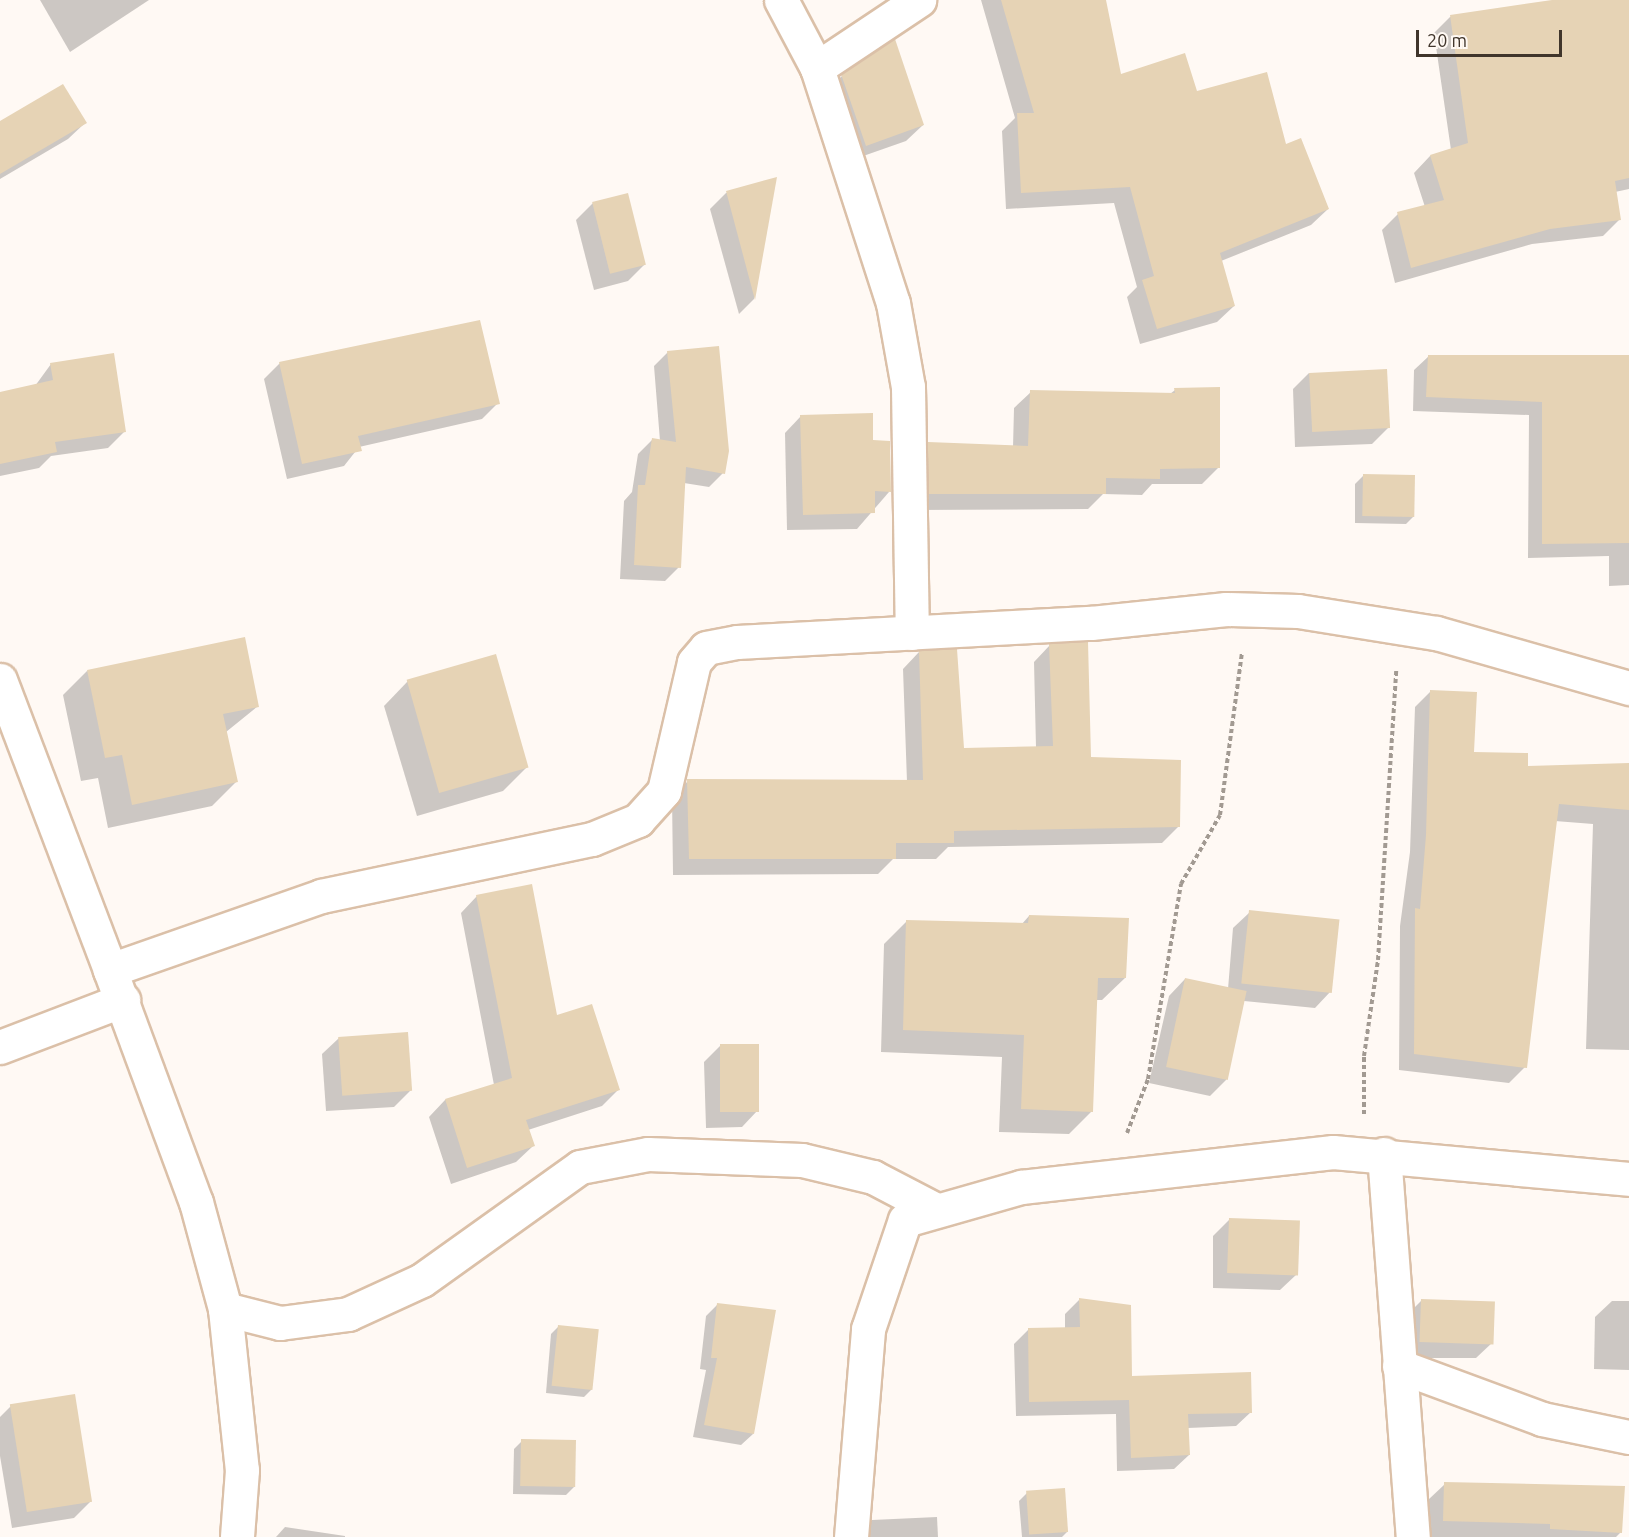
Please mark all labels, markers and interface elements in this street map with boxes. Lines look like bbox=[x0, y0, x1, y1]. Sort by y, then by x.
scale bar bbox=[1419, 18, 1564, 56]
text: 20 m bbox=[1427, 30, 1467, 50]

